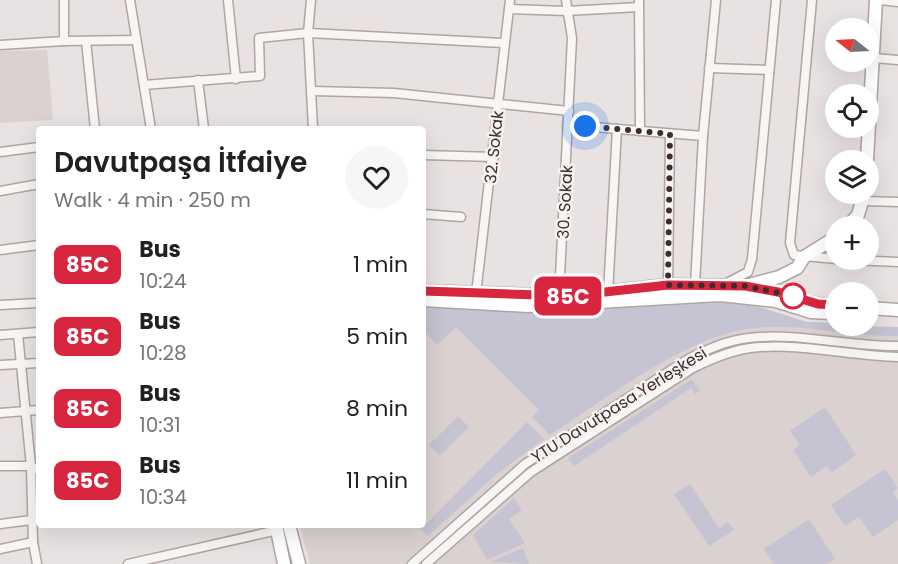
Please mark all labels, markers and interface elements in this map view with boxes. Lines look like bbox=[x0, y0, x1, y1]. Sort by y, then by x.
north arrow bbox=[825, 18, 879, 72]
map controls bbox=[825, 18, 879, 336]
button: locate bbox=[825, 84, 879, 138]
street label: 32. Sokak bbox=[479, 109, 509, 185]
your location bbox=[570, 111, 600, 141]
text: Davutpaşa İtfaiye bbox=[54, 143, 307, 182]
button: heart bbox=[345, 146, 408, 209]
button: layers bbox=[825, 150, 879, 204]
street label: 30. Sokak bbox=[552, 164, 578, 240]
text: Walk · 4 min · 250 m bbox=[54, 186, 251, 214]
button: + bbox=[825, 216, 879, 270]
text: Bus bbox=[139, 234, 181, 265]
text: 1 min bbox=[353, 249, 408, 280]
text: 85C bbox=[66, 250, 109, 279]
text: 10:24 bbox=[139, 267, 187, 295]
line badge: 85C bbox=[534, 276, 602, 316]
text: 85C bbox=[546, 282, 590, 311]
button: − bbox=[825, 282, 879, 336]
unlabelled marker bbox=[780, 283, 806, 309]
text: Bus bbox=[139, 306, 181, 337]
text: 5 min bbox=[346, 321, 408, 352]
text: 85C bbox=[66, 322, 109, 351]
text: 10:28 bbox=[139, 339, 187, 367]
street label: YTU Davutpasa Yerleşkesi bbox=[527, 341, 711, 469]
text: Bus bbox=[139, 378, 181, 409]
text: 8 min bbox=[346, 393, 408, 424]
text: 85C bbox=[66, 394, 109, 423]
text: 10:31 bbox=[139, 411, 181, 439]
text: Bus bbox=[139, 450, 181, 481]
text: 11 min bbox=[346, 465, 408, 496]
text: 85C bbox=[66, 466, 109, 495]
text: 10:34 bbox=[139, 483, 187, 511]

